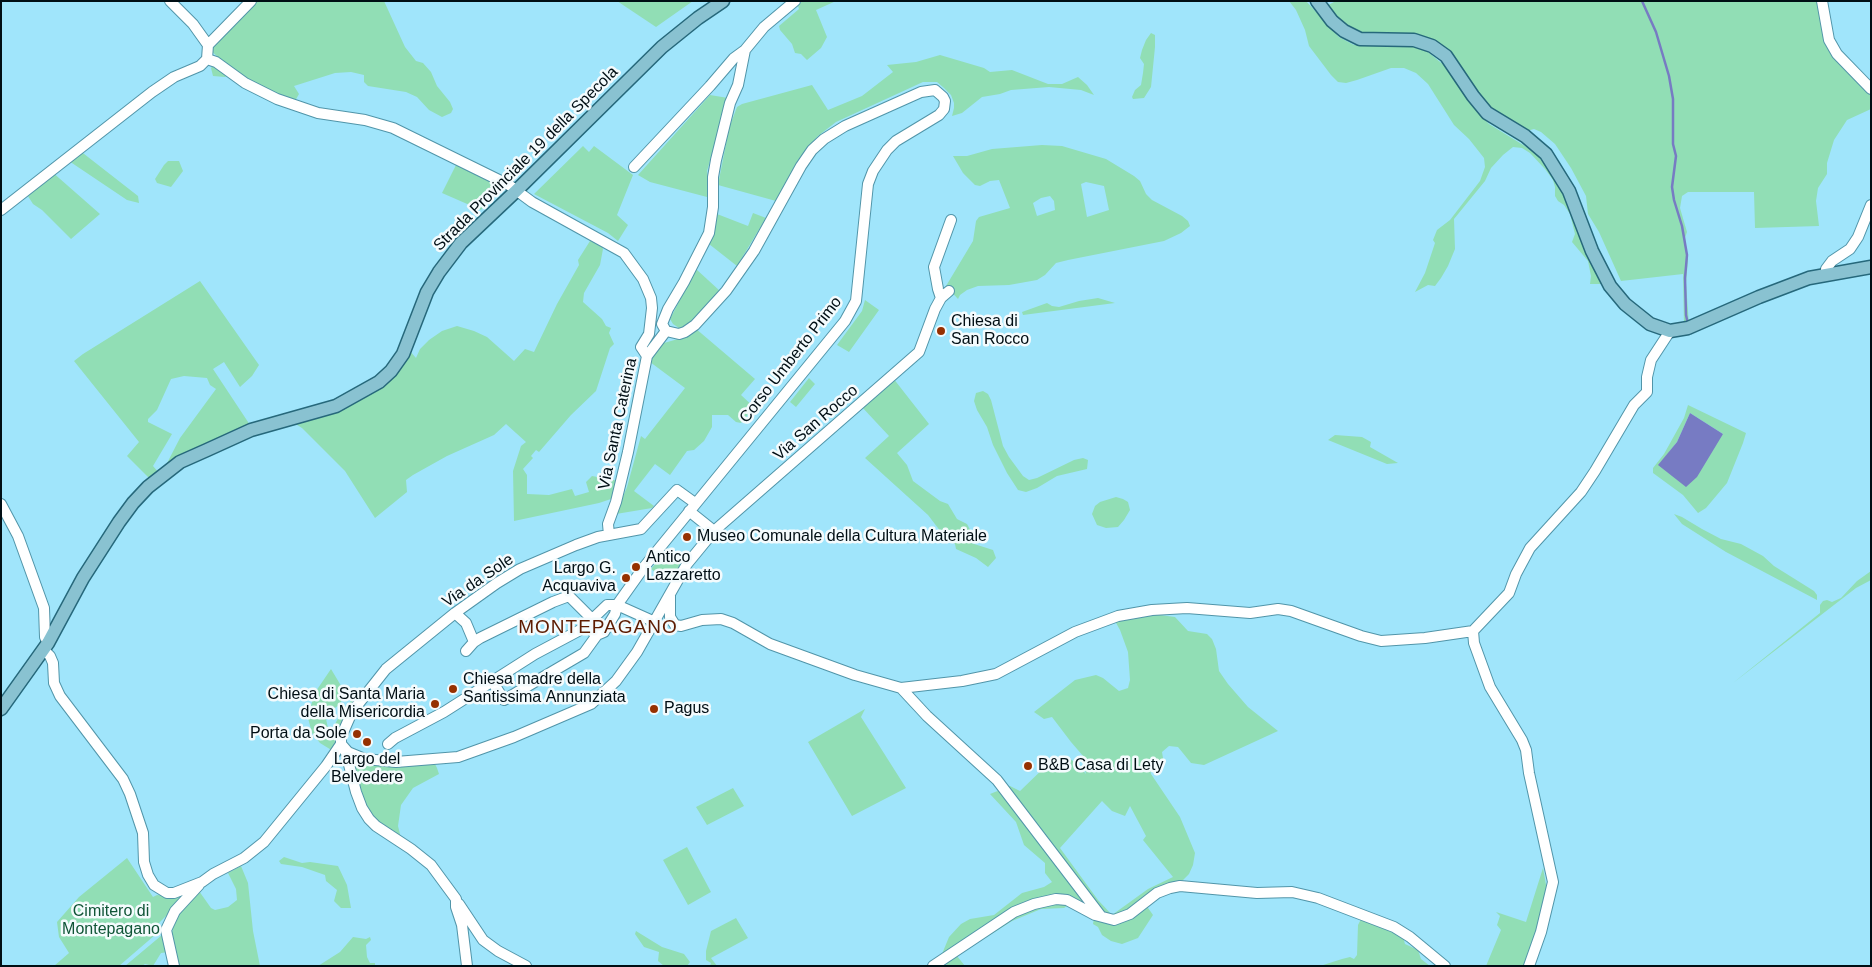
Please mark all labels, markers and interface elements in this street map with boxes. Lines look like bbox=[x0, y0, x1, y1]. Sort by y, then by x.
street label: Strada Provinciale 19 della Specola bbox=[430, 63, 622, 255]
street label: Corso Umberto Primo bbox=[736, 293, 846, 427]
place label: Chiesa di San Rocco bbox=[951, 312, 1029, 350]
marker: Chiesa di San Rocco bbox=[935, 325, 947, 337]
street label: Via Santa Caterina bbox=[595, 356, 641, 492]
street label: Via San Rocco bbox=[770, 381, 862, 465]
place label: Museo Comunale della Cultura Materiale bbox=[697, 527, 987, 547]
marker: Museo Comunale della Cultura Materiale bbox=[681, 531, 693, 543]
place label: Antico Lazzaretto bbox=[646, 548, 721, 586]
street label: Via da Sole bbox=[439, 550, 517, 612]
place label: Largo G. Acquaviva bbox=[542, 559, 616, 597]
marker: Antico Lazzaretto bbox=[630, 561, 642, 573]
marker: Largo G. Acquaviva bbox=[620, 572, 632, 584]
district label: MONTEPAGANO bbox=[517, 617, 679, 639]
place label: Chiesa madre della Santissima Annunziata bbox=[463, 670, 626, 708]
marker: Chiesa madre della Santissima Annunziata bbox=[447, 683, 459, 695]
place label: Chiesa di Santa Maria della Misericordia bbox=[268, 685, 425, 723]
marker: Chiesa di Santa Maria della Misericordia bbox=[429, 698, 441, 710]
place label: Pagus bbox=[664, 699, 709, 719]
marker: Pagus bbox=[648, 703, 660, 715]
place label: Porta da Sole bbox=[250, 724, 347, 744]
marker: Porta da Sole bbox=[351, 728, 363, 740]
marker: Largo del Belvedere bbox=[361, 736, 373, 748]
place label: Largo del Belvedere bbox=[331, 750, 403, 788]
place label: B&B Casa di Lety bbox=[1038, 756, 1163, 776]
marker: B&B Casa di Lety bbox=[1022, 760, 1034, 772]
park label: Cimitero di Montepagano bbox=[62, 902, 160, 940]

